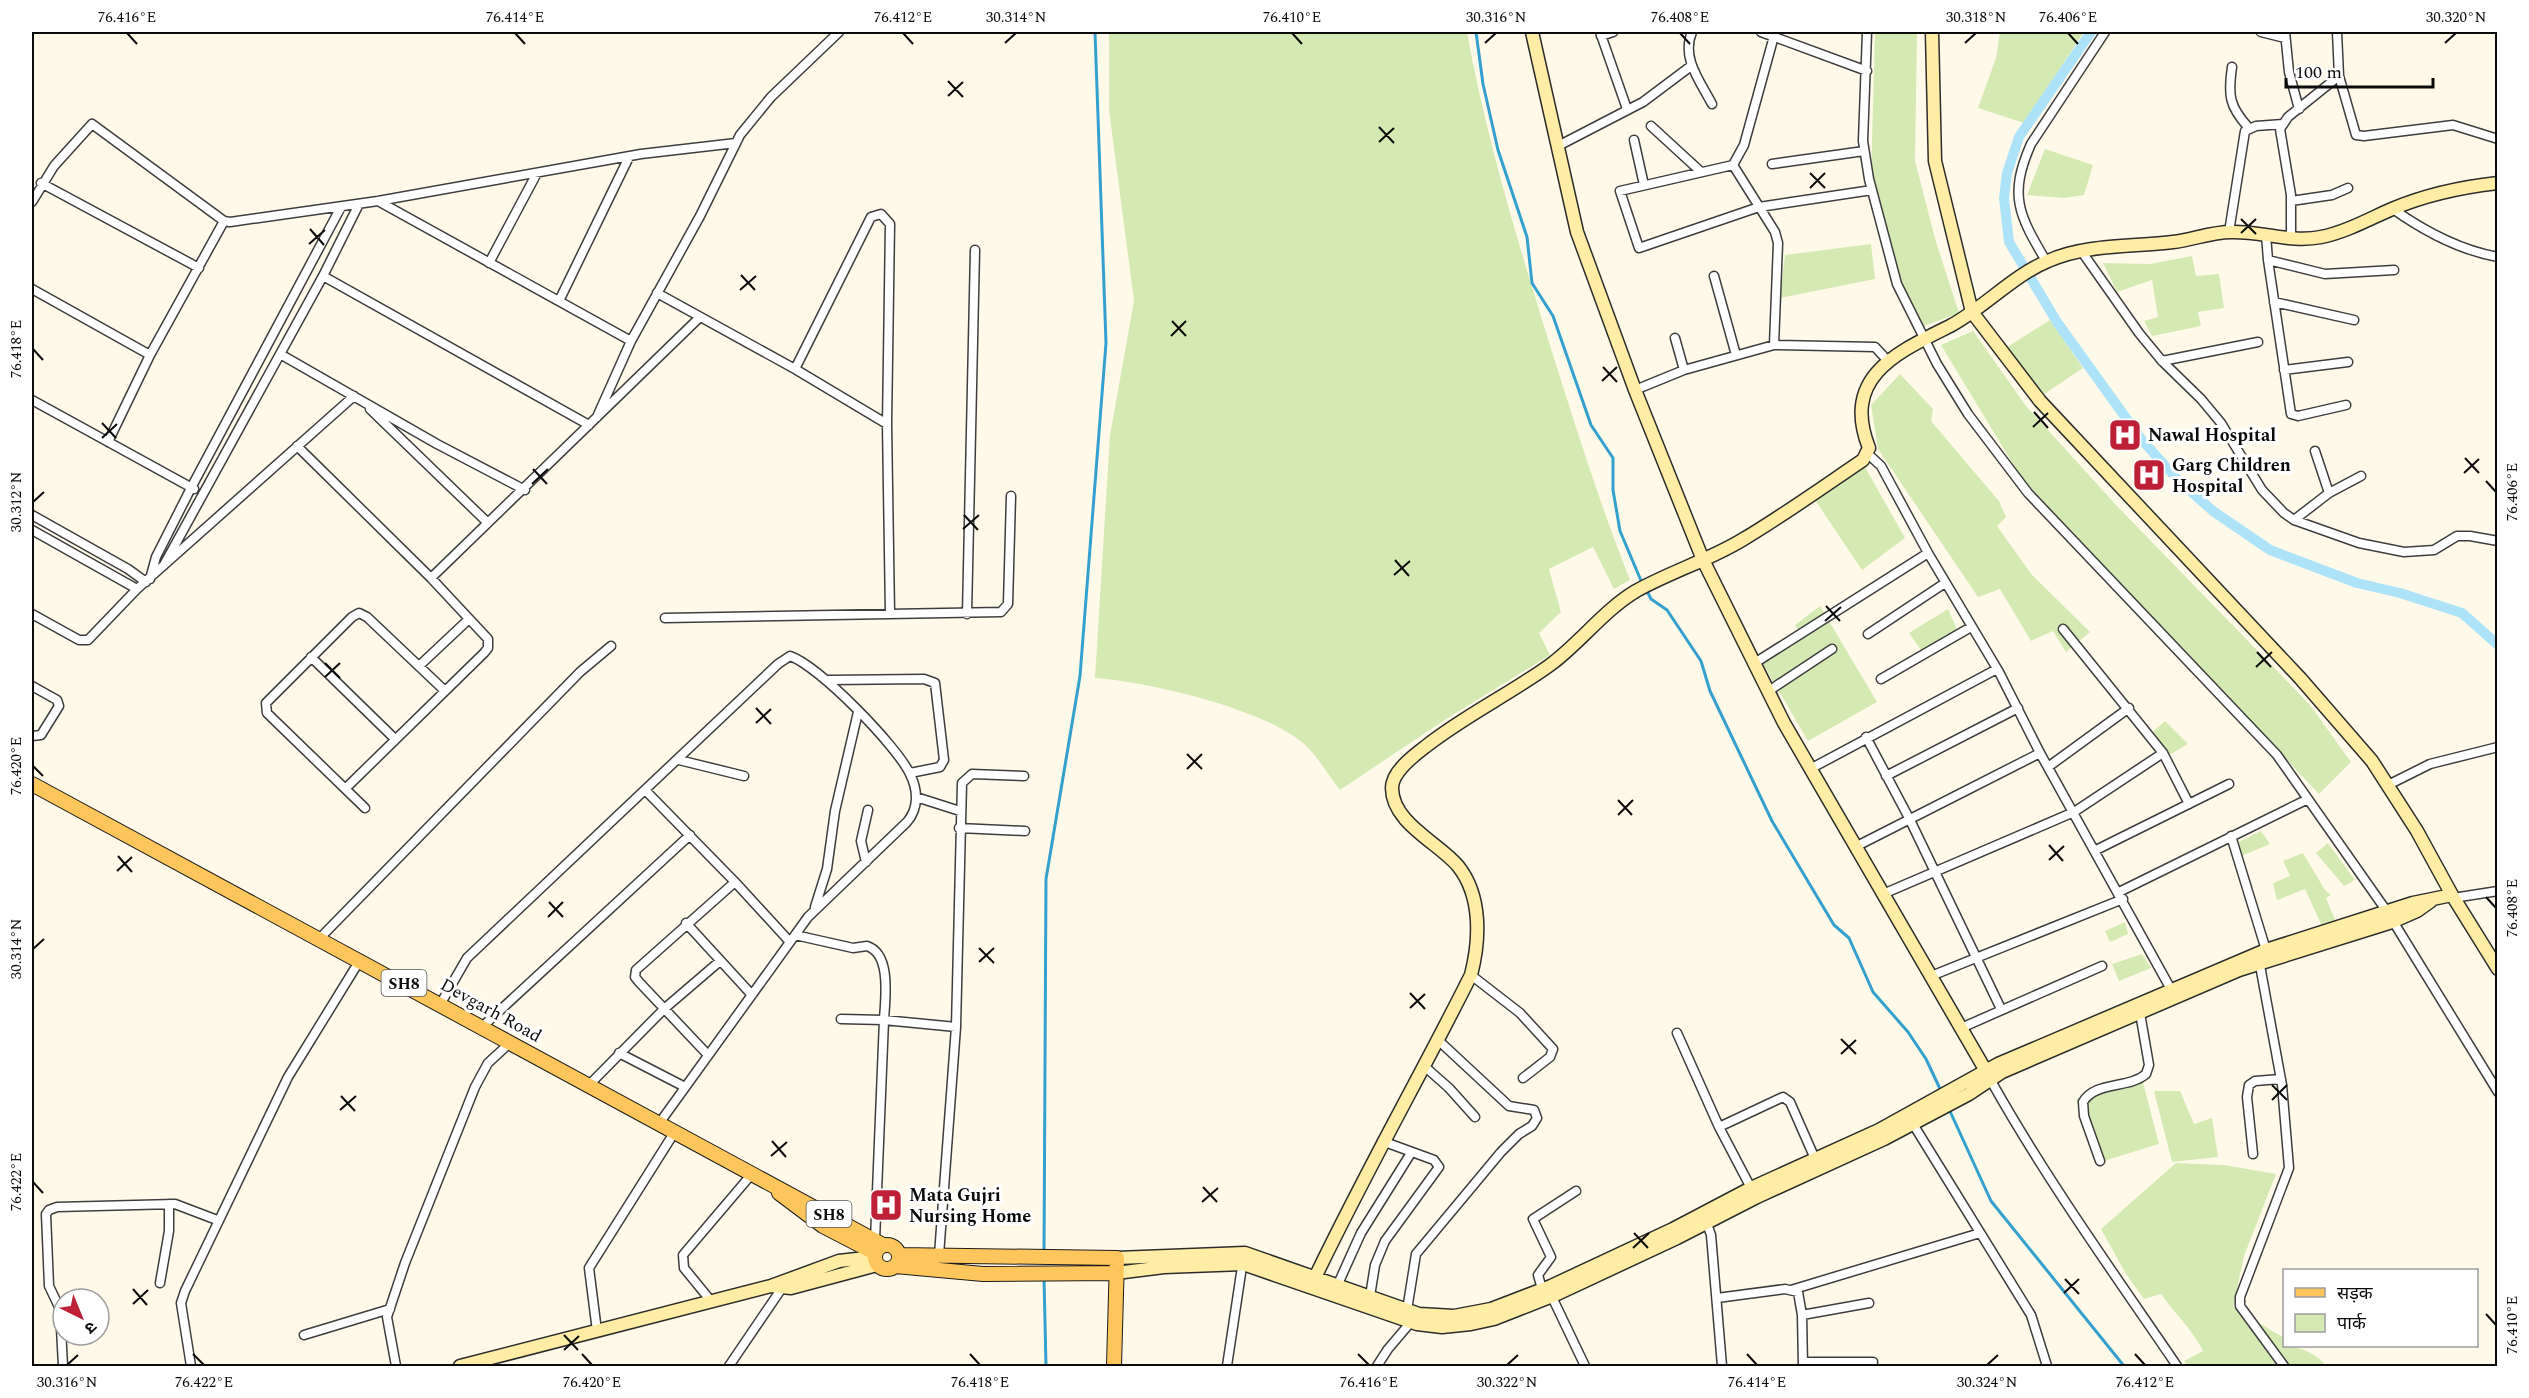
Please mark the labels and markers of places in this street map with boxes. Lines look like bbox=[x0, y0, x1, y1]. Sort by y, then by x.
hospital icon: Nawal Hospital bbox=[2107, 417, 2143, 453]
place label: Nawal Hospital bbox=[2148, 422, 2276, 449]
place label: Garg Children Hospital bbox=[2172, 452, 2291, 500]
hospital icon: Garg Children Hospital bbox=[2131, 457, 2167, 493]
place label: Mata Gujri Nursing Home bbox=[909, 1182, 1031, 1230]
hospital icon: Mata Gujri Nursing Home bbox=[868, 1187, 904, 1223]

